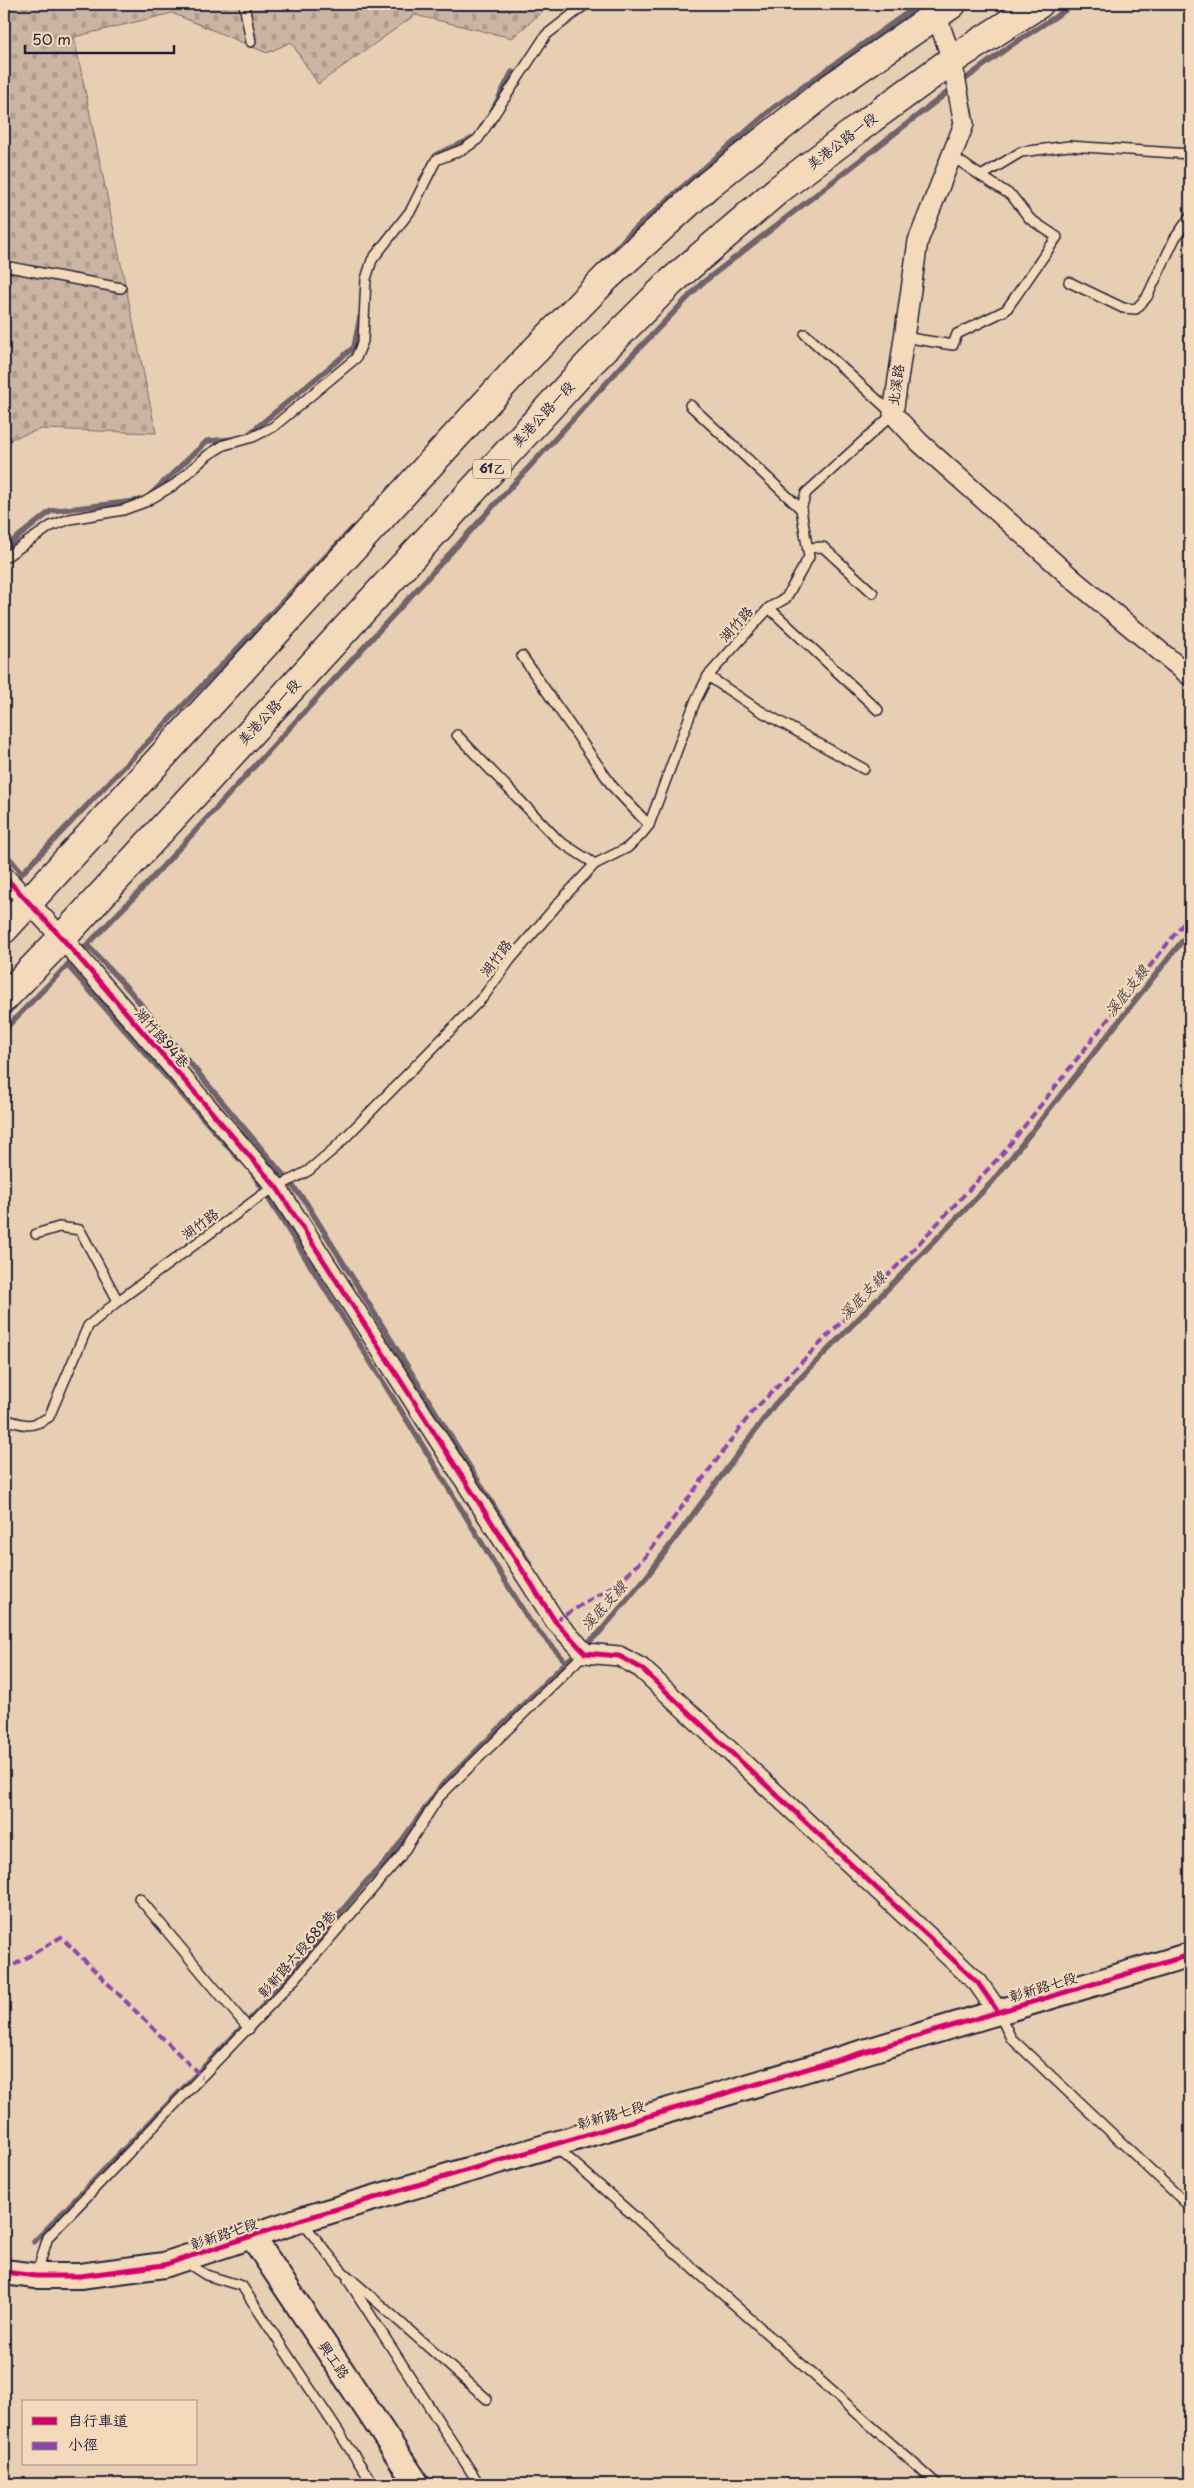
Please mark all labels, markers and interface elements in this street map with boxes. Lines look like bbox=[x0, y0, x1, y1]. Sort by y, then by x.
scale bar bbox=[25, 22, 174, 54]
text: 50 m bbox=[32, 27, 71, 50]
street label: 美港公路一段 bbox=[802, 107, 882, 174]
street label: 北溪路 bbox=[882, 363, 909, 407]
street label: 美港公路一段 bbox=[506, 376, 579, 452]
road number: 61乙 bbox=[473, 459, 511, 478]
street label: 湖竹路 bbox=[714, 601, 757, 646]
street label: 美港公路一段 bbox=[232, 674, 305, 750]
street label: 湖竹路 bbox=[475, 935, 517, 981]
water label: 溪底支線 bbox=[1098, 959, 1154, 1021]
street label: 湖竹路94巷 bbox=[130, 1003, 195, 1073]
street label: 湖竹路 bbox=[177, 1203, 223, 1244]
water label: 溪底支線 bbox=[833, 1265, 892, 1325]
water label: 溪底支線 bbox=[574, 1574, 632, 1635]
street label: 彰新路六段689巷 bbox=[252, 1904, 341, 2002]
street label: 彰新路七段 bbox=[1006, 1966, 1079, 2007]
street label: 彰新路七段 bbox=[574, 2095, 647, 2134]
street label: 彰新路七段 bbox=[187, 2212, 260, 2255]
street label: 興工路 bbox=[314, 2336, 355, 2383]
legend bbox=[22, 2400, 198, 2466]
text: 自行車道 bbox=[68, 2408, 128, 2431]
text: 小徑 bbox=[68, 2432, 98, 2455]

